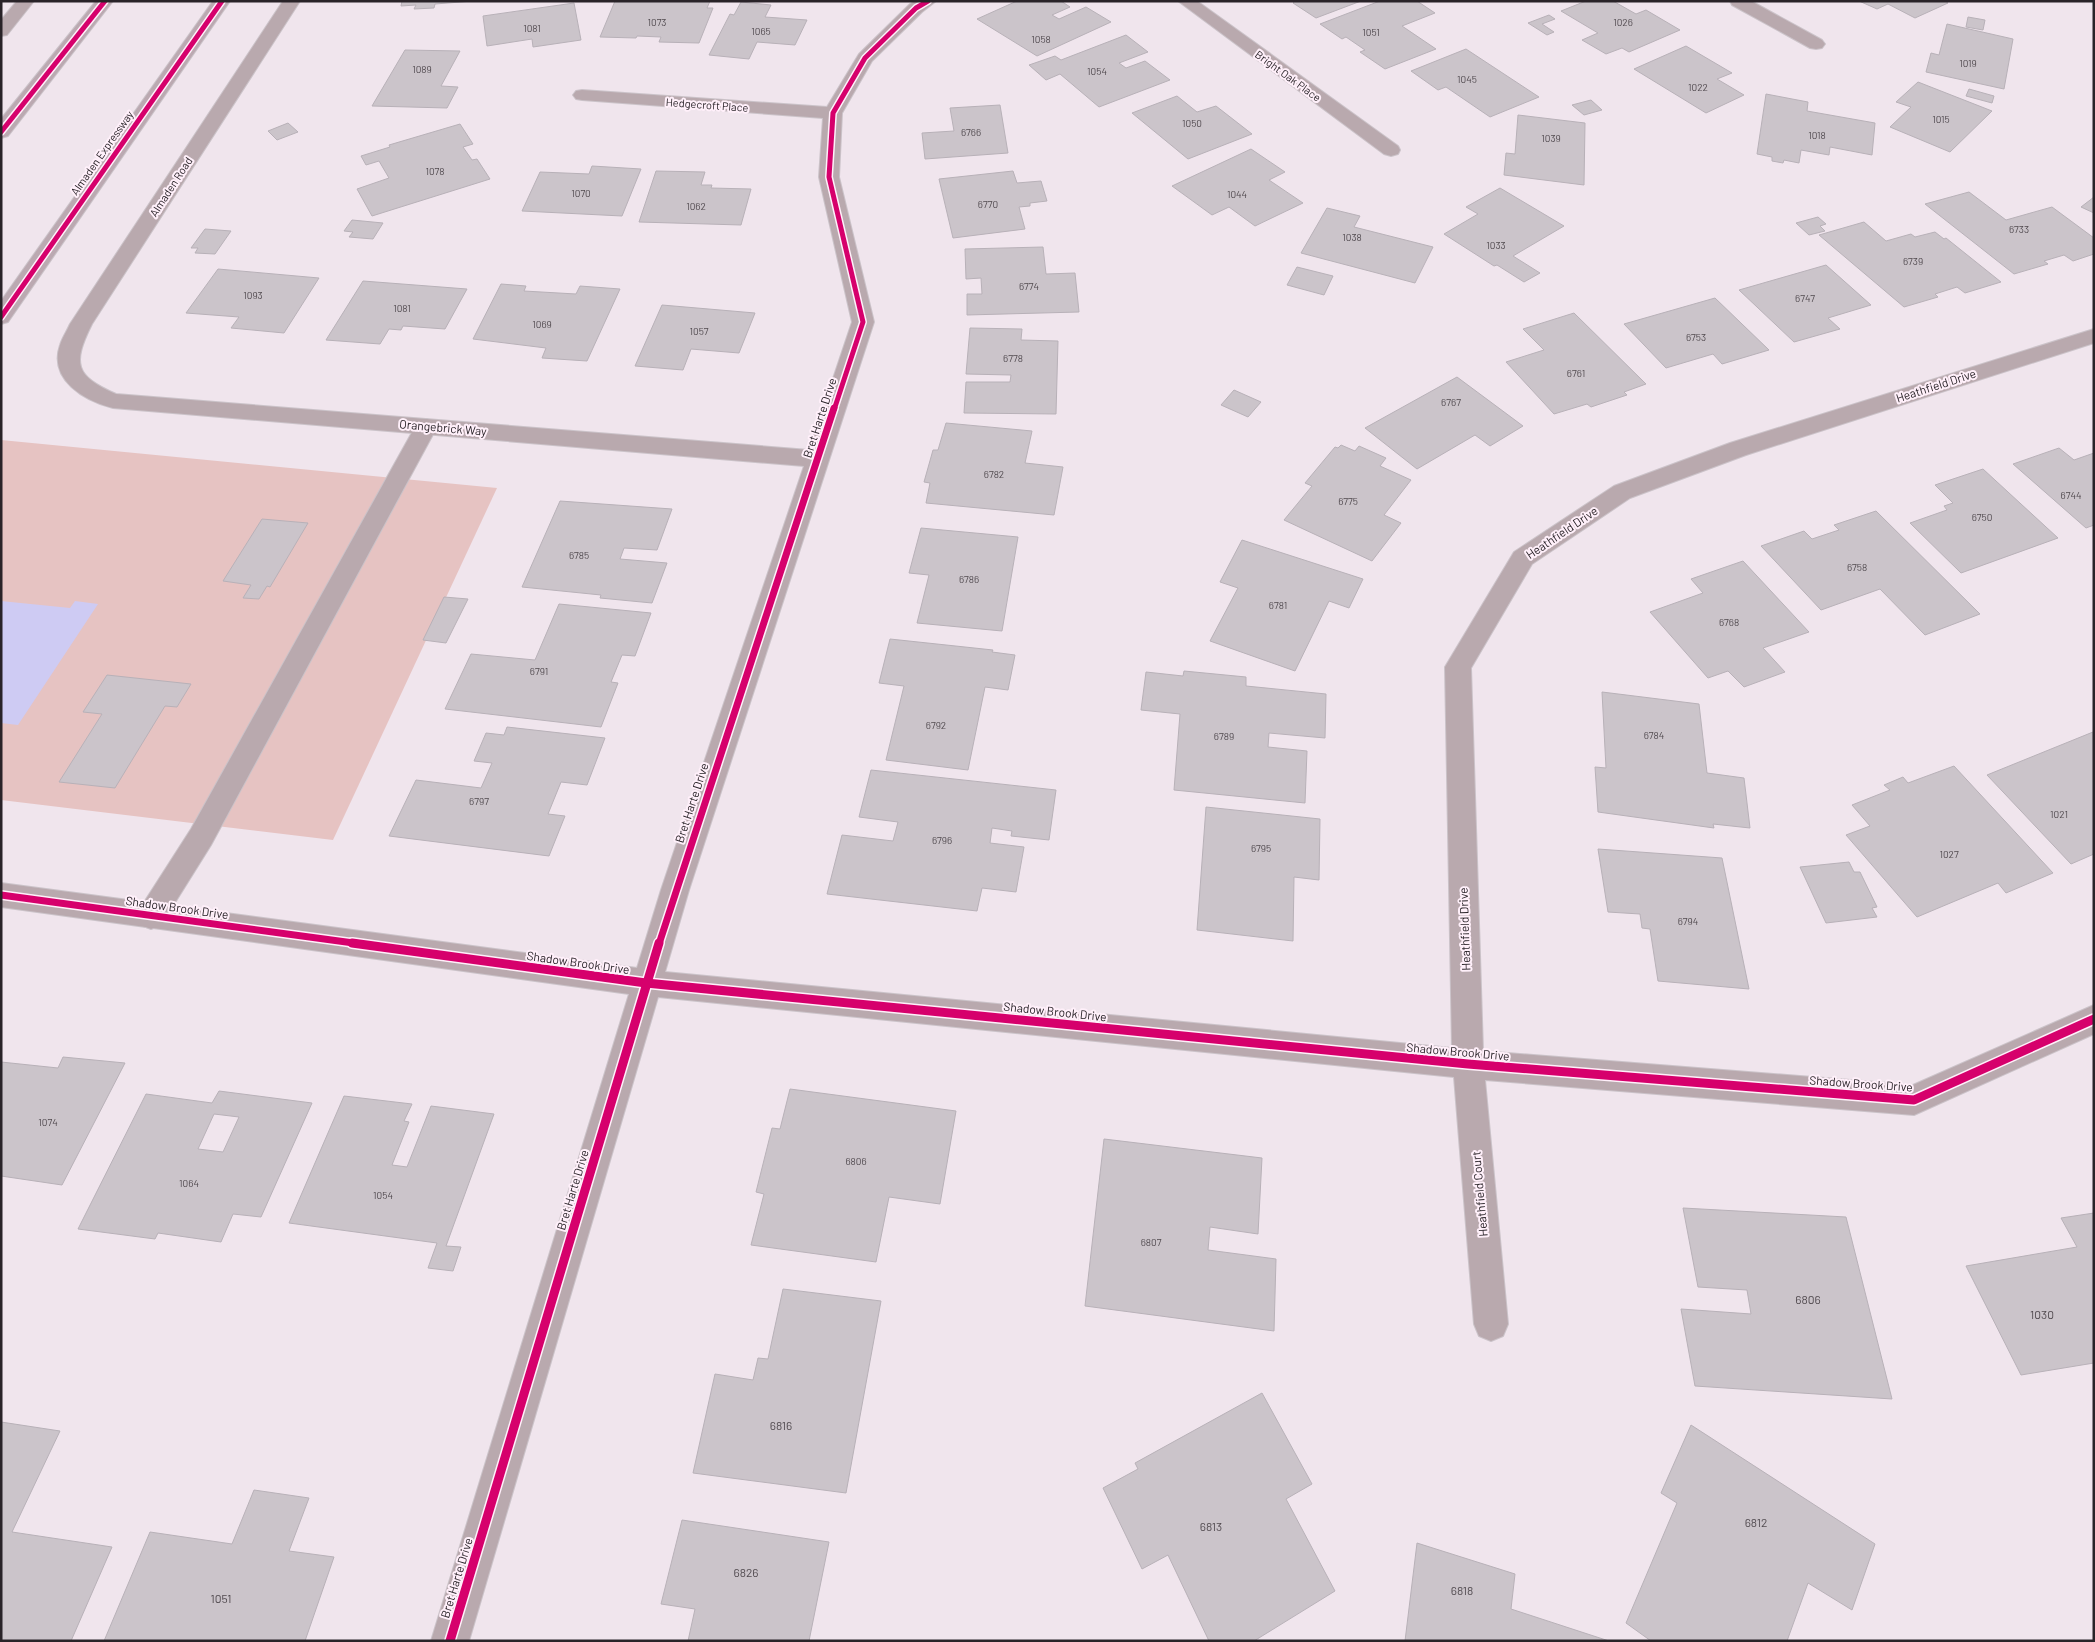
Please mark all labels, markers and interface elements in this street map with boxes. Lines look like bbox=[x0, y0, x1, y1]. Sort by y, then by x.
house number: 1073 bbox=[647, 16, 667, 28]
house number: 1026 bbox=[1613, 16, 1633, 28]
house number: 1081 bbox=[523, 22, 541, 34]
house number: 1065 bbox=[751, 25, 771, 37]
house number: 1051 bbox=[1362, 26, 1380, 38]
house number: 1058 bbox=[1031, 33, 1051, 45]
street label: Bright Oak Place bbox=[1253, 47, 1324, 104]
house number: 1019 bbox=[1959, 57, 1977, 69]
house number: 1089 bbox=[412, 63, 432, 75]
house number: 1054 bbox=[1087, 65, 1107, 77]
house number: 1045 bbox=[1457, 73, 1477, 85]
house number: 1022 bbox=[1688, 81, 1708, 93]
street label: Hedgecroft Place bbox=[665, 95, 749, 114]
street label: Almaden Expressway bbox=[68, 108, 136, 197]
house number: 1015 bbox=[1932, 113, 1950, 125]
house number: 1050 bbox=[1182, 117, 1202, 129]
house number: 6766 bbox=[961, 126, 981, 138]
house number: 1018 bbox=[1808, 129, 1826, 141]
house number: 1039 bbox=[1541, 132, 1561, 144]
street label: Almaden Road bbox=[147, 155, 195, 219]
house number: 1078 bbox=[425, 165, 445, 177]
house number: 1070 bbox=[571, 187, 591, 199]
house number: 1044 bbox=[1227, 188, 1247, 200]
house number: 6770 bbox=[978, 198, 998, 210]
house number: 1062 bbox=[686, 200, 706, 212]
house number: 6733 bbox=[2009, 223, 2029, 235]
house number: 1038 bbox=[1342, 231, 1362, 243]
house number: 1033 bbox=[1486, 239, 1506, 251]
house number: 6739 bbox=[1903, 255, 1923, 267]
house number: 6774 bbox=[1019, 280, 1039, 292]
house number: 1093 bbox=[243, 289, 263, 301]
house number: 6747 bbox=[1795, 292, 1815, 304]
house number: 1081 bbox=[393, 302, 411, 314]
house number: 1069 bbox=[532, 318, 552, 330]
house number: 1057 bbox=[689, 325, 709, 337]
house number: 6753 bbox=[1686, 331, 1706, 343]
house number: 6778 bbox=[1003, 352, 1023, 364]
street label: Heathfield Drive bbox=[1894, 366, 1977, 405]
house number: 6761 bbox=[1567, 367, 1585, 379]
street label: Bret Harte Drive bbox=[800, 376, 839, 459]
house number: 6767 bbox=[1441, 396, 1461, 408]
street label: Orangebrick Way bbox=[399, 416, 488, 438]
house number: 6782 bbox=[984, 468, 1004, 480]
house number: 6744 bbox=[2061, 489, 2081, 501]
house number: 6775 bbox=[1338, 495, 1358, 507]
street label: Heathfield Drive bbox=[1523, 503, 1600, 561]
house number: 6750 bbox=[1972, 511, 1992, 523]
house number: 6785 bbox=[569, 549, 589, 561]
house number: 6758 bbox=[1847, 561, 1867, 573]
house number: 6786 bbox=[959, 573, 979, 585]
house number: 6781 bbox=[1269, 599, 1287, 611]
house number: 6768 bbox=[1719, 616, 1739, 628]
house number: 6791 bbox=[530, 665, 548, 677]
house number: 6792 bbox=[926, 719, 946, 731]
house number: 6784 bbox=[1644, 729, 1664, 741]
house number: 6789 bbox=[1214, 730, 1234, 742]
street label: Bret Harte Drive bbox=[672, 761, 711, 844]
house number: 6797 bbox=[469, 795, 489, 807]
house number: 1021 bbox=[2050, 808, 2068, 820]
house number: 6796 bbox=[932, 834, 952, 846]
house number: 6795 bbox=[1251, 842, 1271, 854]
house number: 1027 bbox=[1939, 848, 1959, 860]
street label: Heathfield Drive bbox=[1456, 887, 1472, 971]
street label: Shadow Brook Drive bbox=[125, 893, 229, 921]
house number: 6794 bbox=[1678, 915, 1698, 927]
street label: Shadow Brook Drive bbox=[526, 948, 630, 976]
street label: Shadow Brook Drive bbox=[1003, 999, 1107, 1023]
street label: Shadow Brook Drive bbox=[1406, 1040, 1510, 1062]
street label: Shadow Brook Drive bbox=[1809, 1072, 1913, 1094]
house number: 1074 bbox=[38, 1116, 58, 1128]
street label: Bret Harte Drive bbox=[553, 1148, 591, 1232]
street label: Heathfield Court bbox=[1468, 1151, 1490, 1237]
house number: 6806 bbox=[845, 1155, 867, 1167]
house number: 1064 bbox=[179, 1177, 199, 1189]
house number: 1054 bbox=[373, 1189, 393, 1201]
house number: 6807 bbox=[1141, 1236, 1162, 1248]
house number: 6806 bbox=[1795, 1292, 1821, 1306]
house number: 1030 bbox=[2030, 1307, 2054, 1321]
house number: 6816 bbox=[770, 1418, 792, 1432]
house number: 6812 bbox=[1745, 1515, 1767, 1529]
house number: 6813 bbox=[1200, 1519, 1222, 1533]
street label: Bret Harte Drive bbox=[437, 1536, 475, 1620]
house number: 6826 bbox=[733, 1565, 759, 1579]
house number: 6818 bbox=[1451, 1583, 1473, 1597]
house number: 1051 bbox=[210, 1591, 232, 1605]

